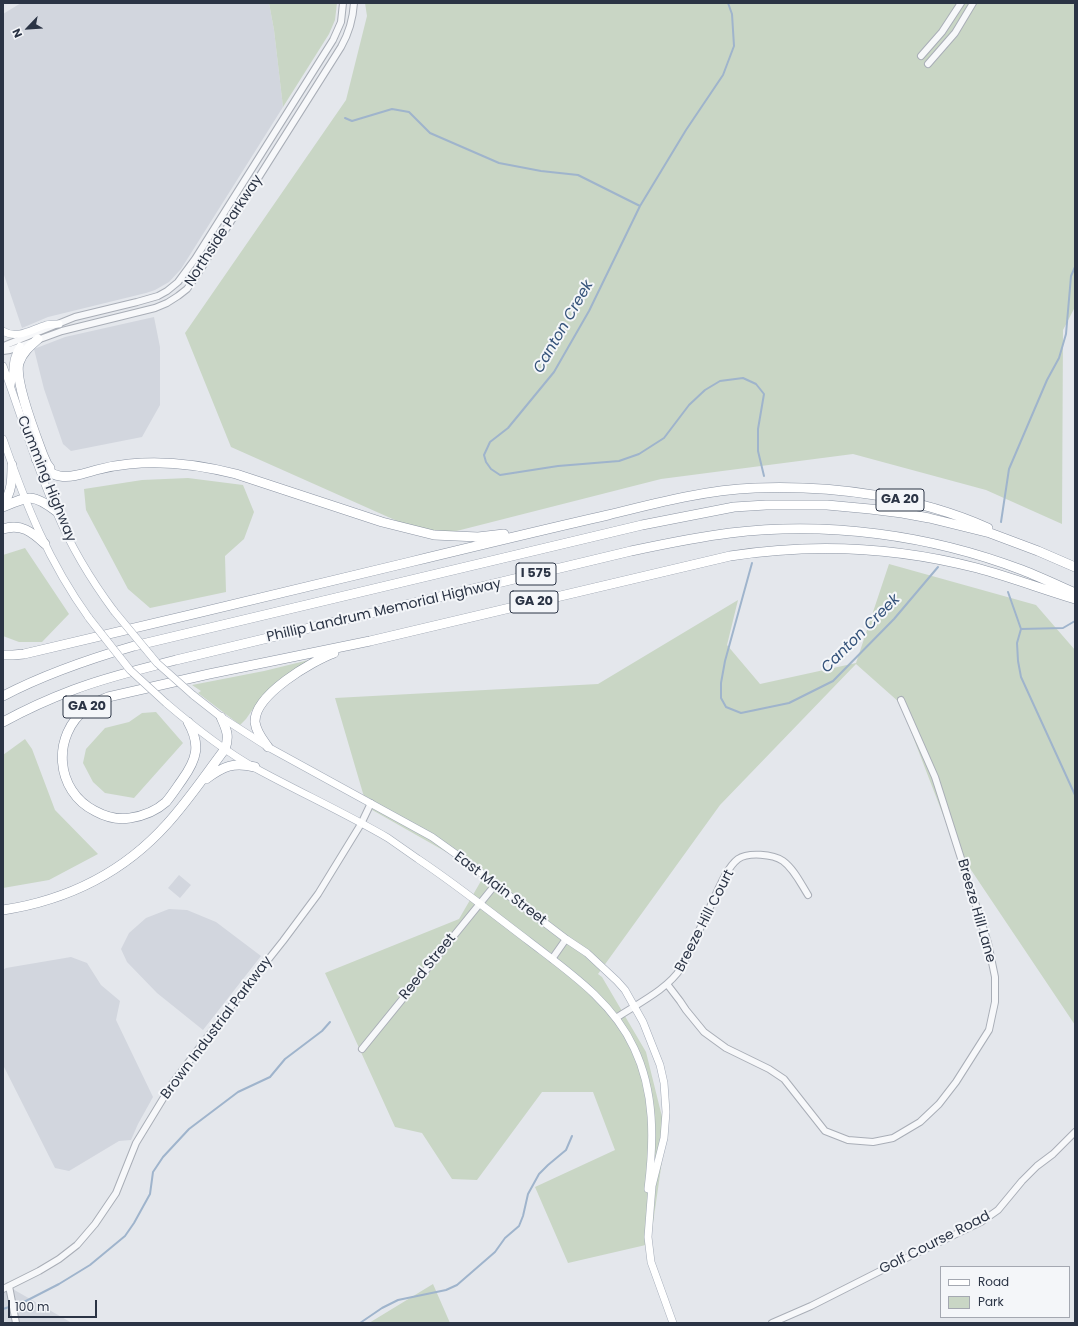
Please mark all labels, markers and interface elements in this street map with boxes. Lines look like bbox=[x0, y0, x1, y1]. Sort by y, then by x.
north arrow bbox=[8, 8, 48, 48]
text: N bbox=[8, 26, 26, 40]
street label: Northside Parkway bbox=[182, 172, 266, 290]
water label: Canton Creek bbox=[530, 277, 598, 377]
street label: Cumming Highway bbox=[13, 413, 79, 545]
road number: GA 20 bbox=[876, 489, 924, 511]
road number: I 575 bbox=[516, 563, 556, 585]
street label: Phillip Landrum Memorial Highway bbox=[265, 576, 503, 646]
road number: GA 20 bbox=[510, 591, 558, 613]
water label: Canton Creek bbox=[818, 591, 904, 677]
road number: GA 20 bbox=[63, 696, 111, 718]
street label: East Main Street bbox=[450, 849, 550, 929]
street label: Breeze Hill Lane bbox=[953, 857, 999, 965]
street label: Breeze Hill Court bbox=[672, 867, 738, 975]
street label: Reed Street bbox=[396, 931, 460, 1003]
street label: Brown Industrial Parkway bbox=[158, 953, 276, 1103]
street label: Golf Course Road bbox=[877, 1208, 993, 1278]
legend bbox=[940, 1266, 1070, 1318]
text: Road bbox=[978, 1273, 1009, 1290]
scale bar bbox=[10, 1292, 99, 1318]
text: Park bbox=[978, 1293, 1004, 1310]
text: 100 m bbox=[15, 1298, 49, 1315]

